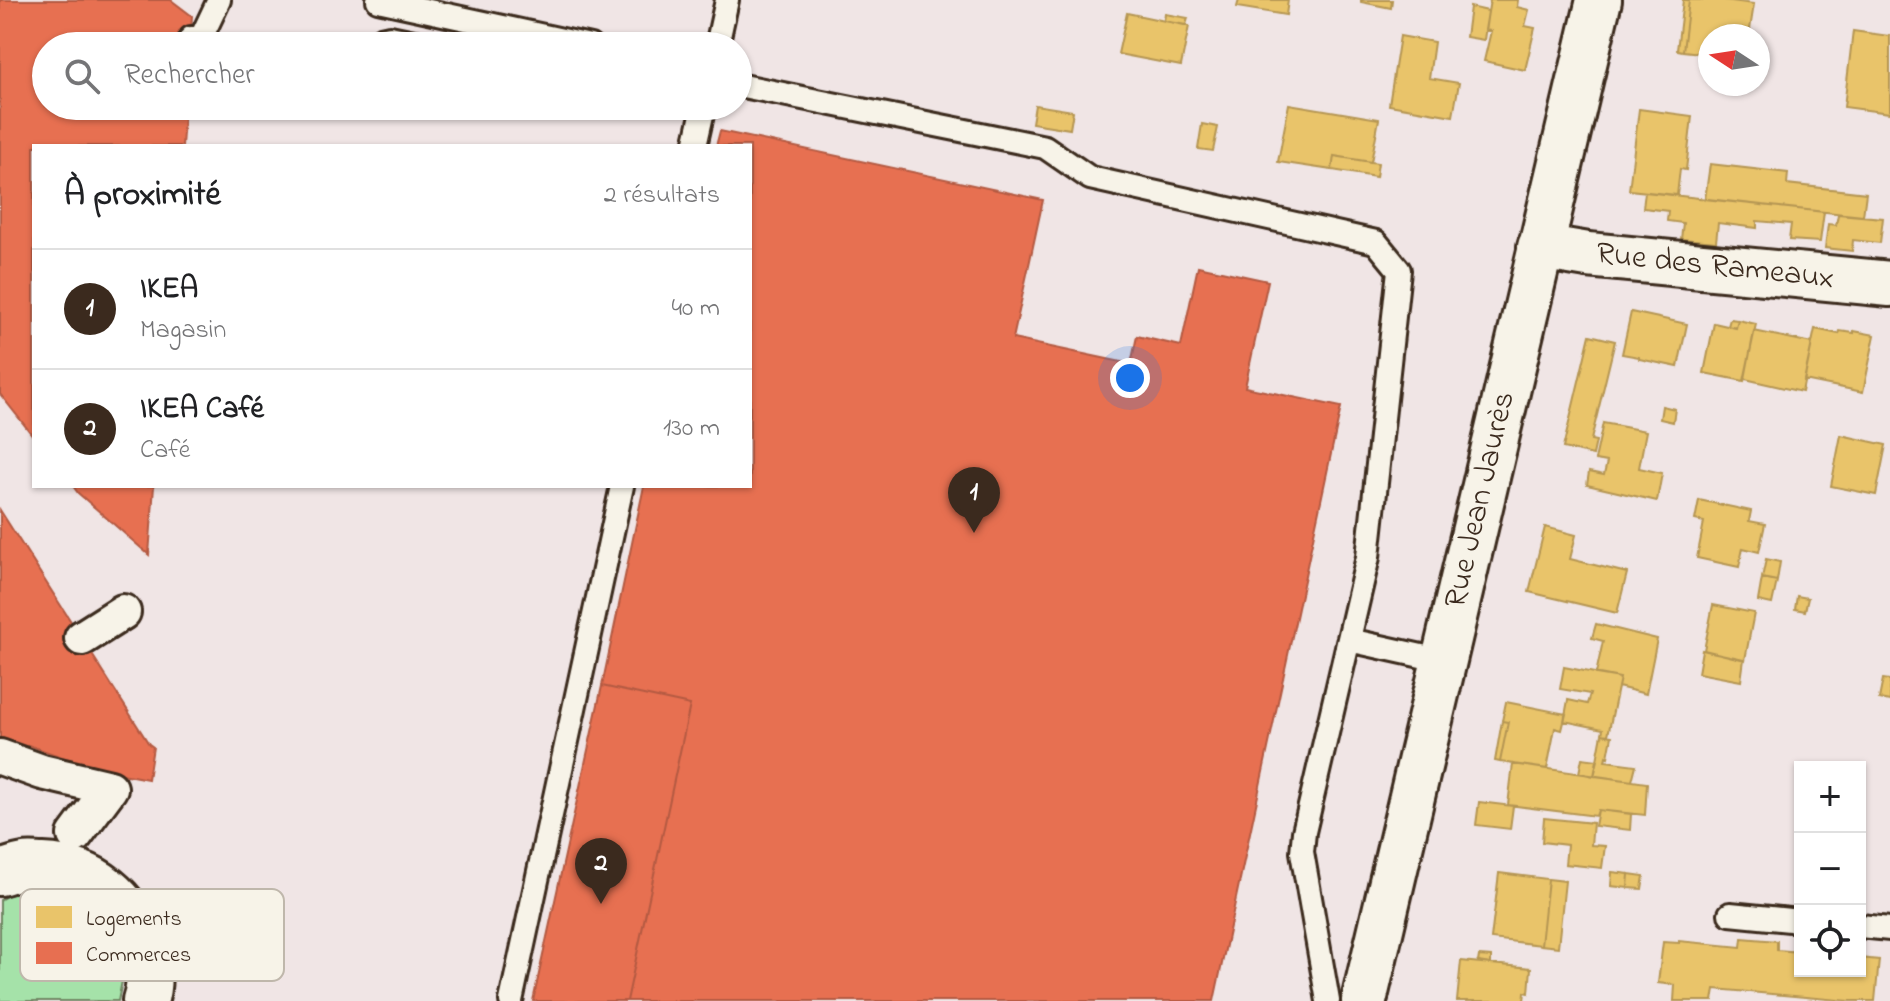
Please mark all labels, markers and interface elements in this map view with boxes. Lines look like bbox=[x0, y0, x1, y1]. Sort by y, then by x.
north arrow bbox=[1698, 24, 1770, 96]
search box bbox=[32, 32, 752, 120]
icon: search bbox=[60, 54, 104, 98]
text: Rechercher bbox=[124, 54, 255, 98]
text: À proximité bbox=[64, 171, 221, 221]
text: 2 résultats bbox=[604, 177, 720, 215]
street label: Rue des Rameaux bbox=[1594, 231, 1836, 303]
text: IKEA bbox=[140, 268, 198, 312]
text: 1 bbox=[86, 290, 94, 328]
text: 40 m bbox=[671, 290, 720, 328]
text: Magasin bbox=[140, 312, 226, 350]
your location bbox=[1110, 358, 1150, 398]
street label: Rue Jean Jaurès bbox=[1433, 387, 1529, 613]
text: IKEA Café bbox=[140, 388, 264, 432]
text: 2 bbox=[84, 410, 96, 448]
text: 130 m bbox=[663, 410, 720, 448]
text: Café bbox=[140, 432, 190, 470]
pin: 1 bbox=[948, 467, 1000, 533]
map controls bbox=[1794, 761, 1866, 977]
button: + bbox=[1794, 761, 1866, 833]
button: − bbox=[1794, 833, 1866, 905]
pin: 2 bbox=[575, 838, 627, 904]
legend bbox=[20, 889, 284, 981]
text: Logements bbox=[86, 904, 182, 937]
button: locate bbox=[1794, 905, 1866, 977]
text: Commerces bbox=[86, 940, 191, 972]

